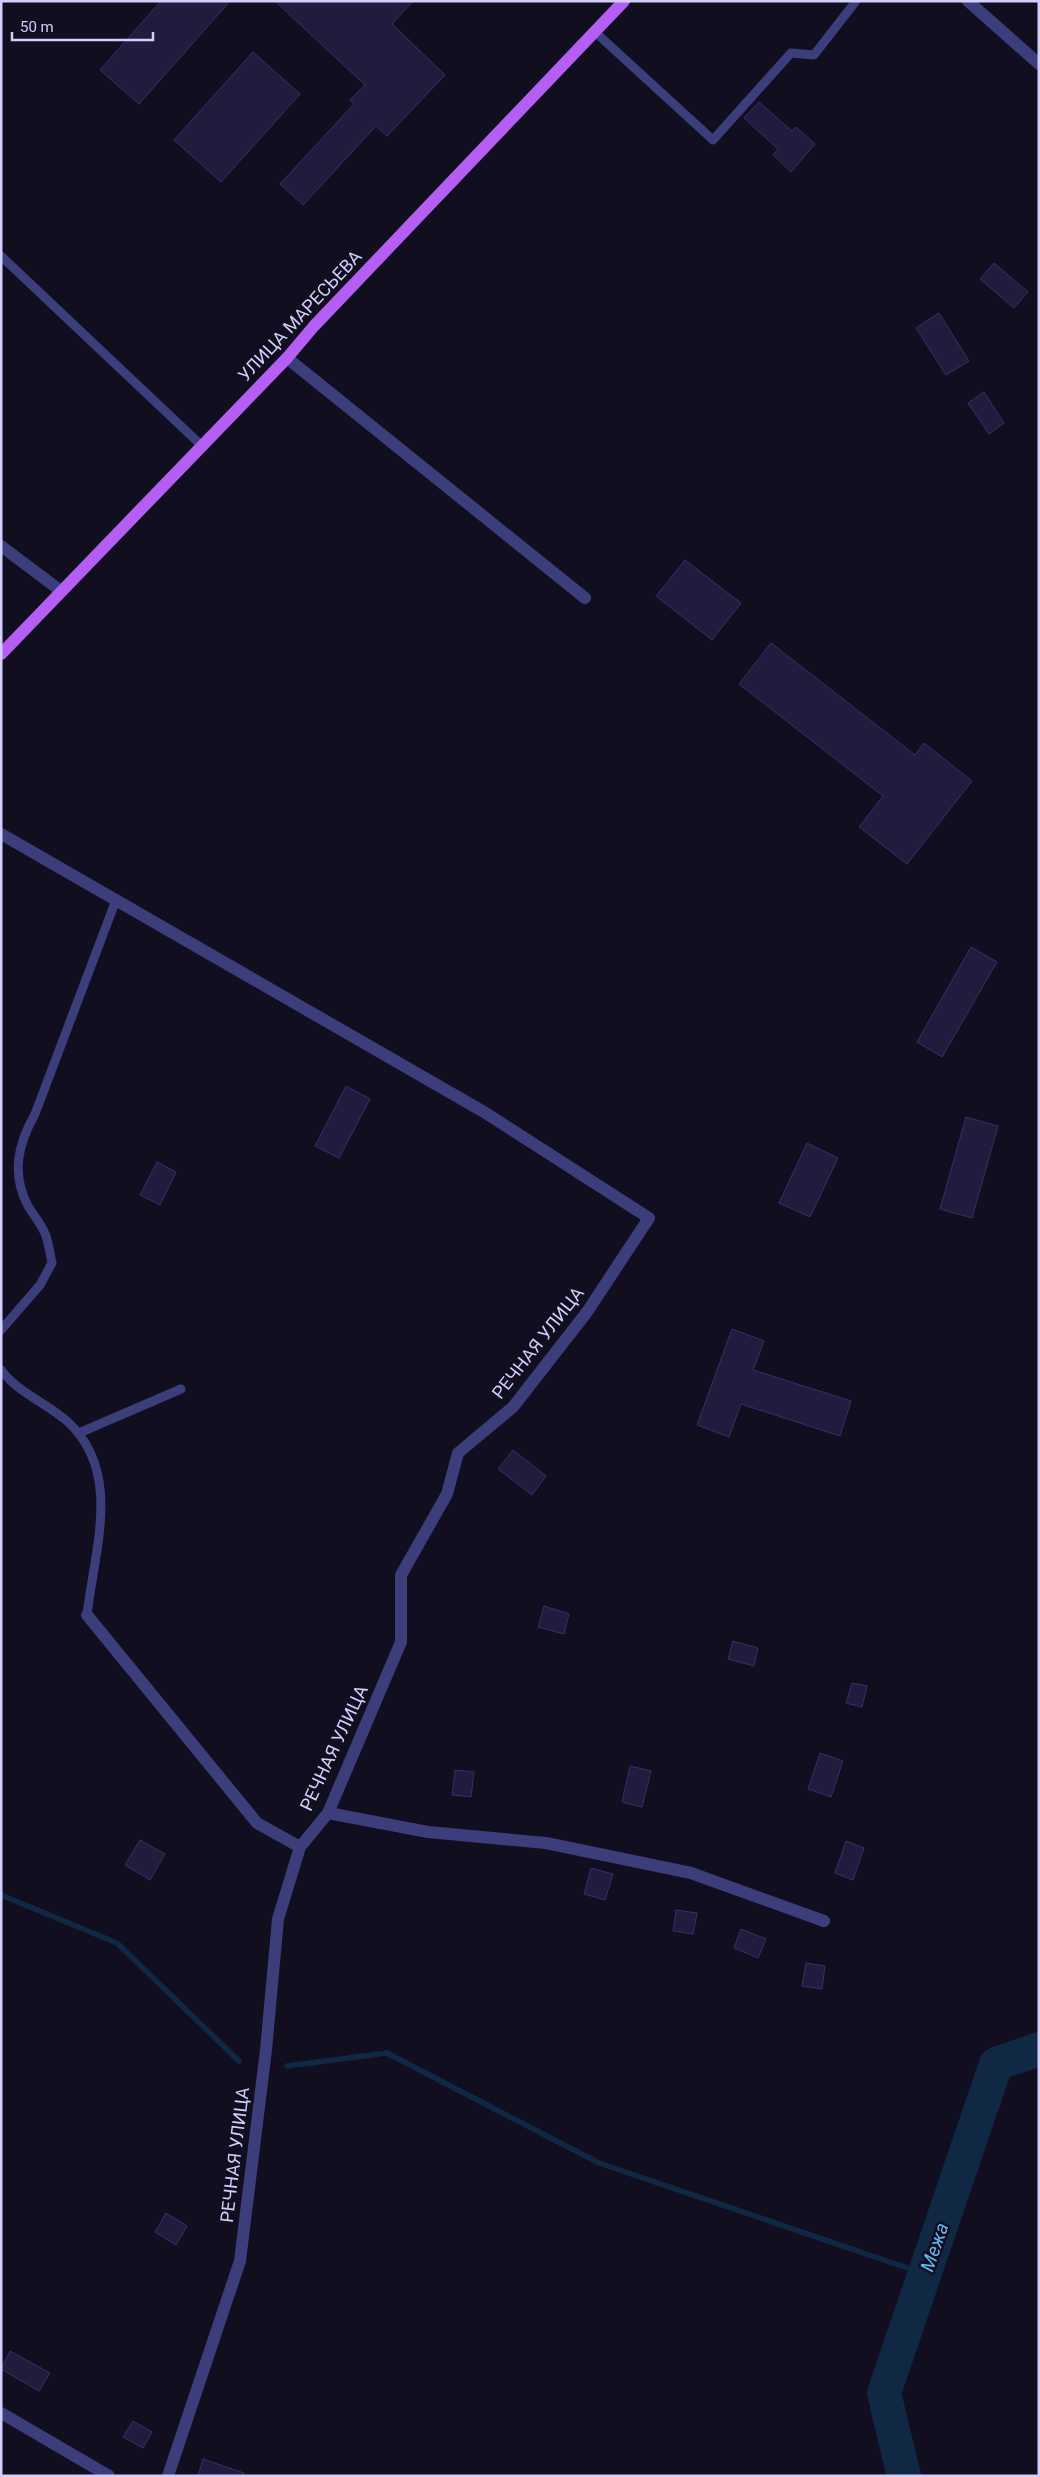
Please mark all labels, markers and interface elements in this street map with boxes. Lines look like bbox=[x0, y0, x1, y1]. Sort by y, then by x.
scale bar bbox=[12, 10, 154, 42]
text: 50 m bbox=[20, 18, 54, 36]
street label: УЛИЦА МАРЕСЬЕВА bbox=[234, 246, 366, 385]
street label: РЕЧНАЯ УЛИЦА bbox=[487, 1282, 588, 1403]
street label: РЕЧНАЯ УЛИЦА bbox=[295, 1681, 372, 1814]
street label: РЕЧНАЯ УЛИЦА bbox=[216, 2086, 253, 2224]
water label: Межа bbox=[915, 2220, 953, 2275]

